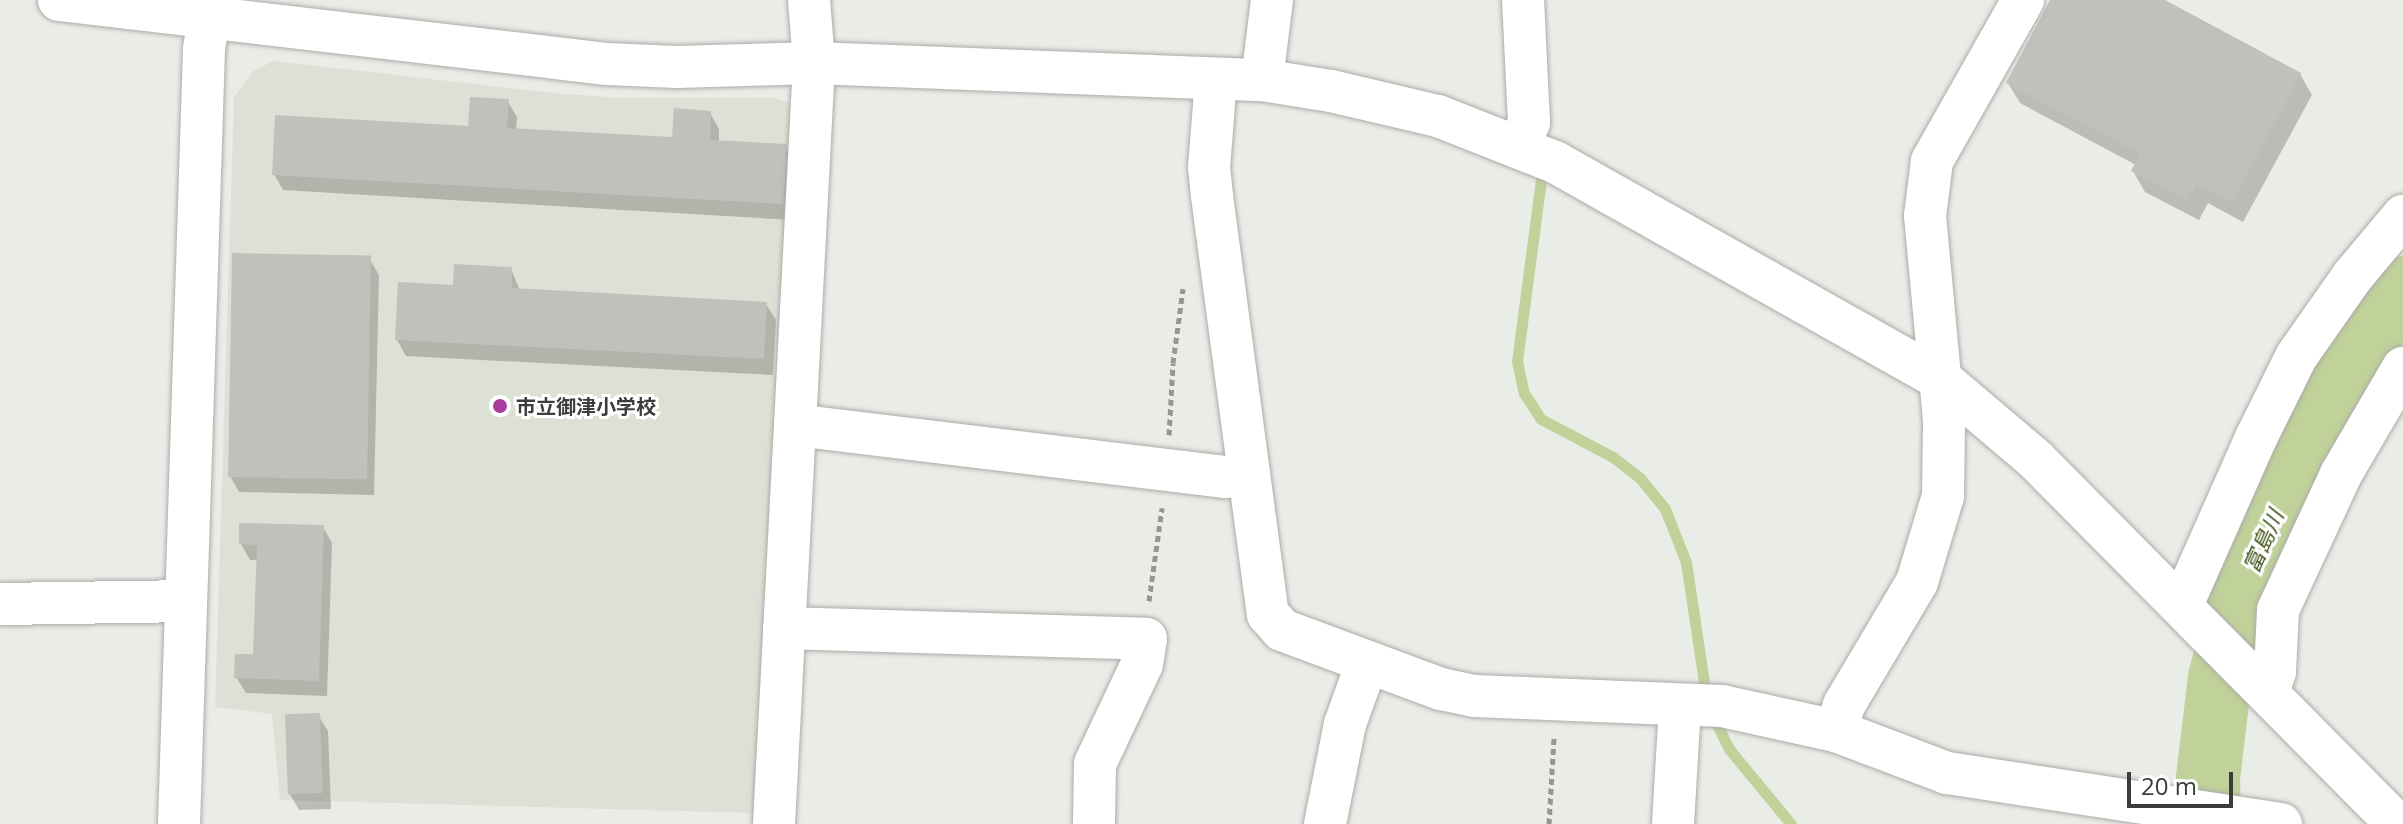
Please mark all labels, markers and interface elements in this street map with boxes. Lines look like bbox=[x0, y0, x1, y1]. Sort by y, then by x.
place label: 市立御津小学校 bbox=[516, 394, 656, 418]
marker: 市立御津小学校 bbox=[491, 397, 509, 415]
water label: 富島川 bbox=[2238, 505, 2288, 577]
scale bar bbox=[2131, 756, 2237, 806]
text: 20 m bbox=[2141, 769, 2197, 802]

